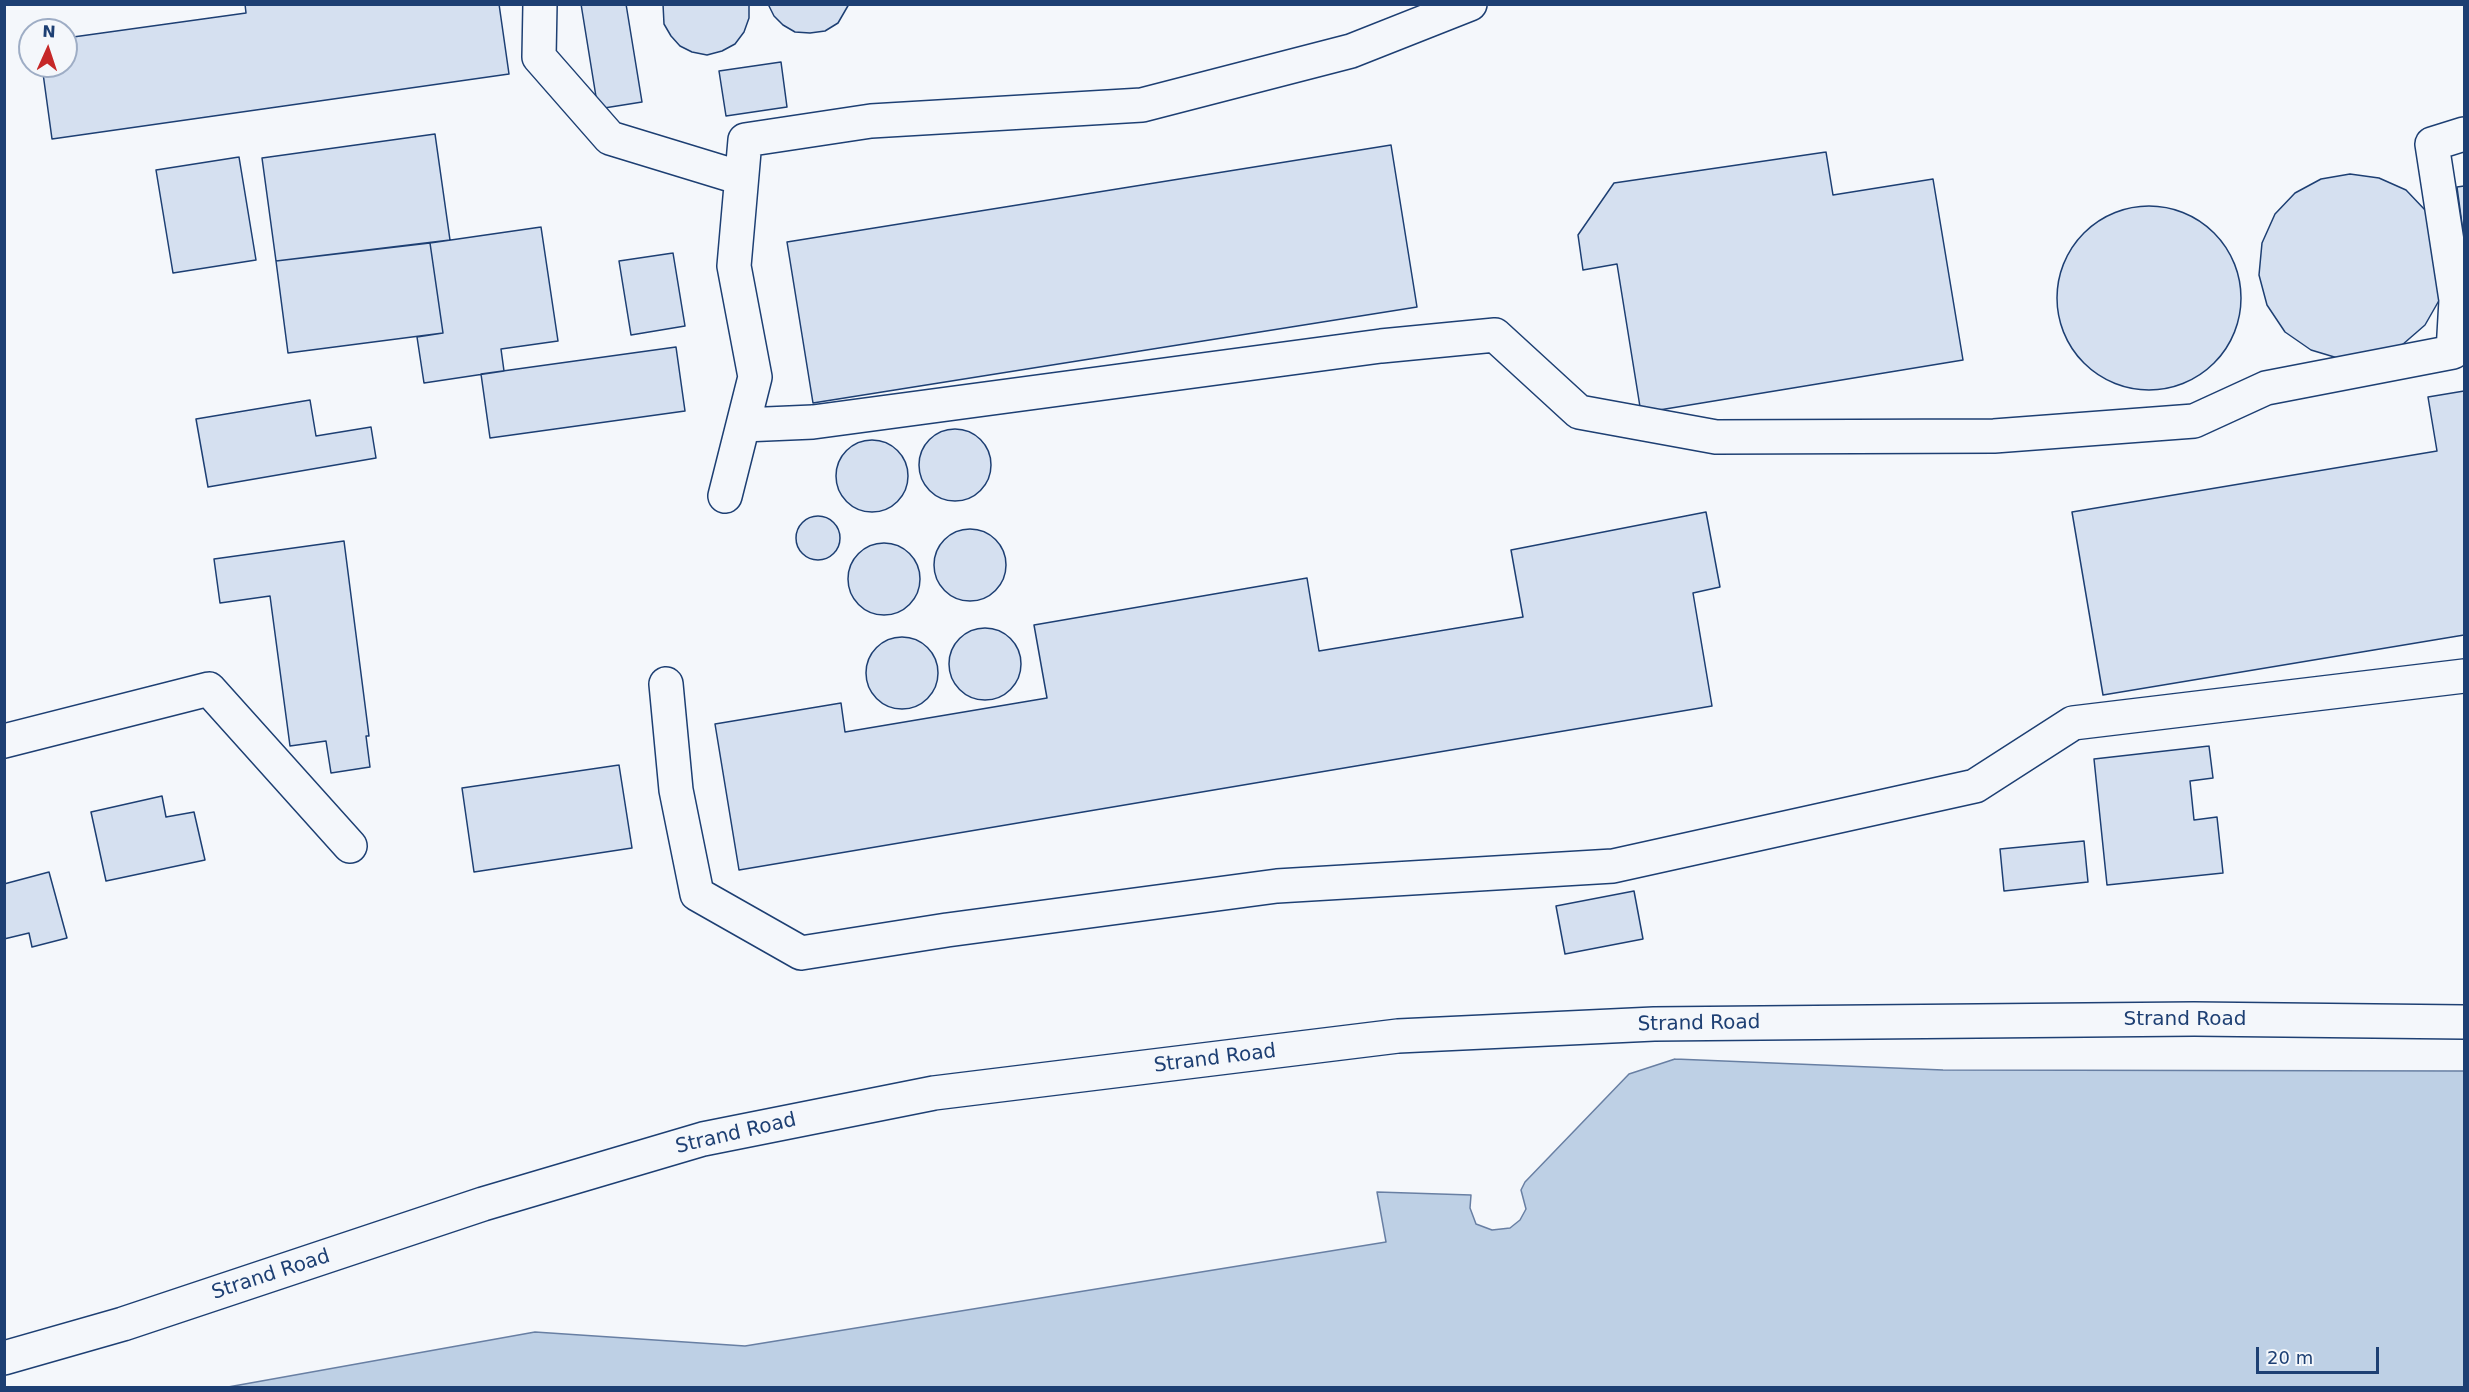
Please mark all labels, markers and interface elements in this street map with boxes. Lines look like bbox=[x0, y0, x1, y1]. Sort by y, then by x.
north arrow bbox=[18, 18, 78, 78]
text: N bbox=[42, 22, 56, 41]
street label: Strand Road bbox=[2124, 1008, 2246, 1032]
street label: Strand Road bbox=[1637, 1011, 1761, 1037]
street label: Strand Road bbox=[1153, 1040, 1277, 1078]
street label: Strand Road bbox=[673, 1108, 799, 1160]
street label: Strand Road bbox=[209, 1245, 333, 1305]
scale bar bbox=[2259, 1335, 2382, 1373]
text: 20 m bbox=[2267, 1347, 2313, 1368]

